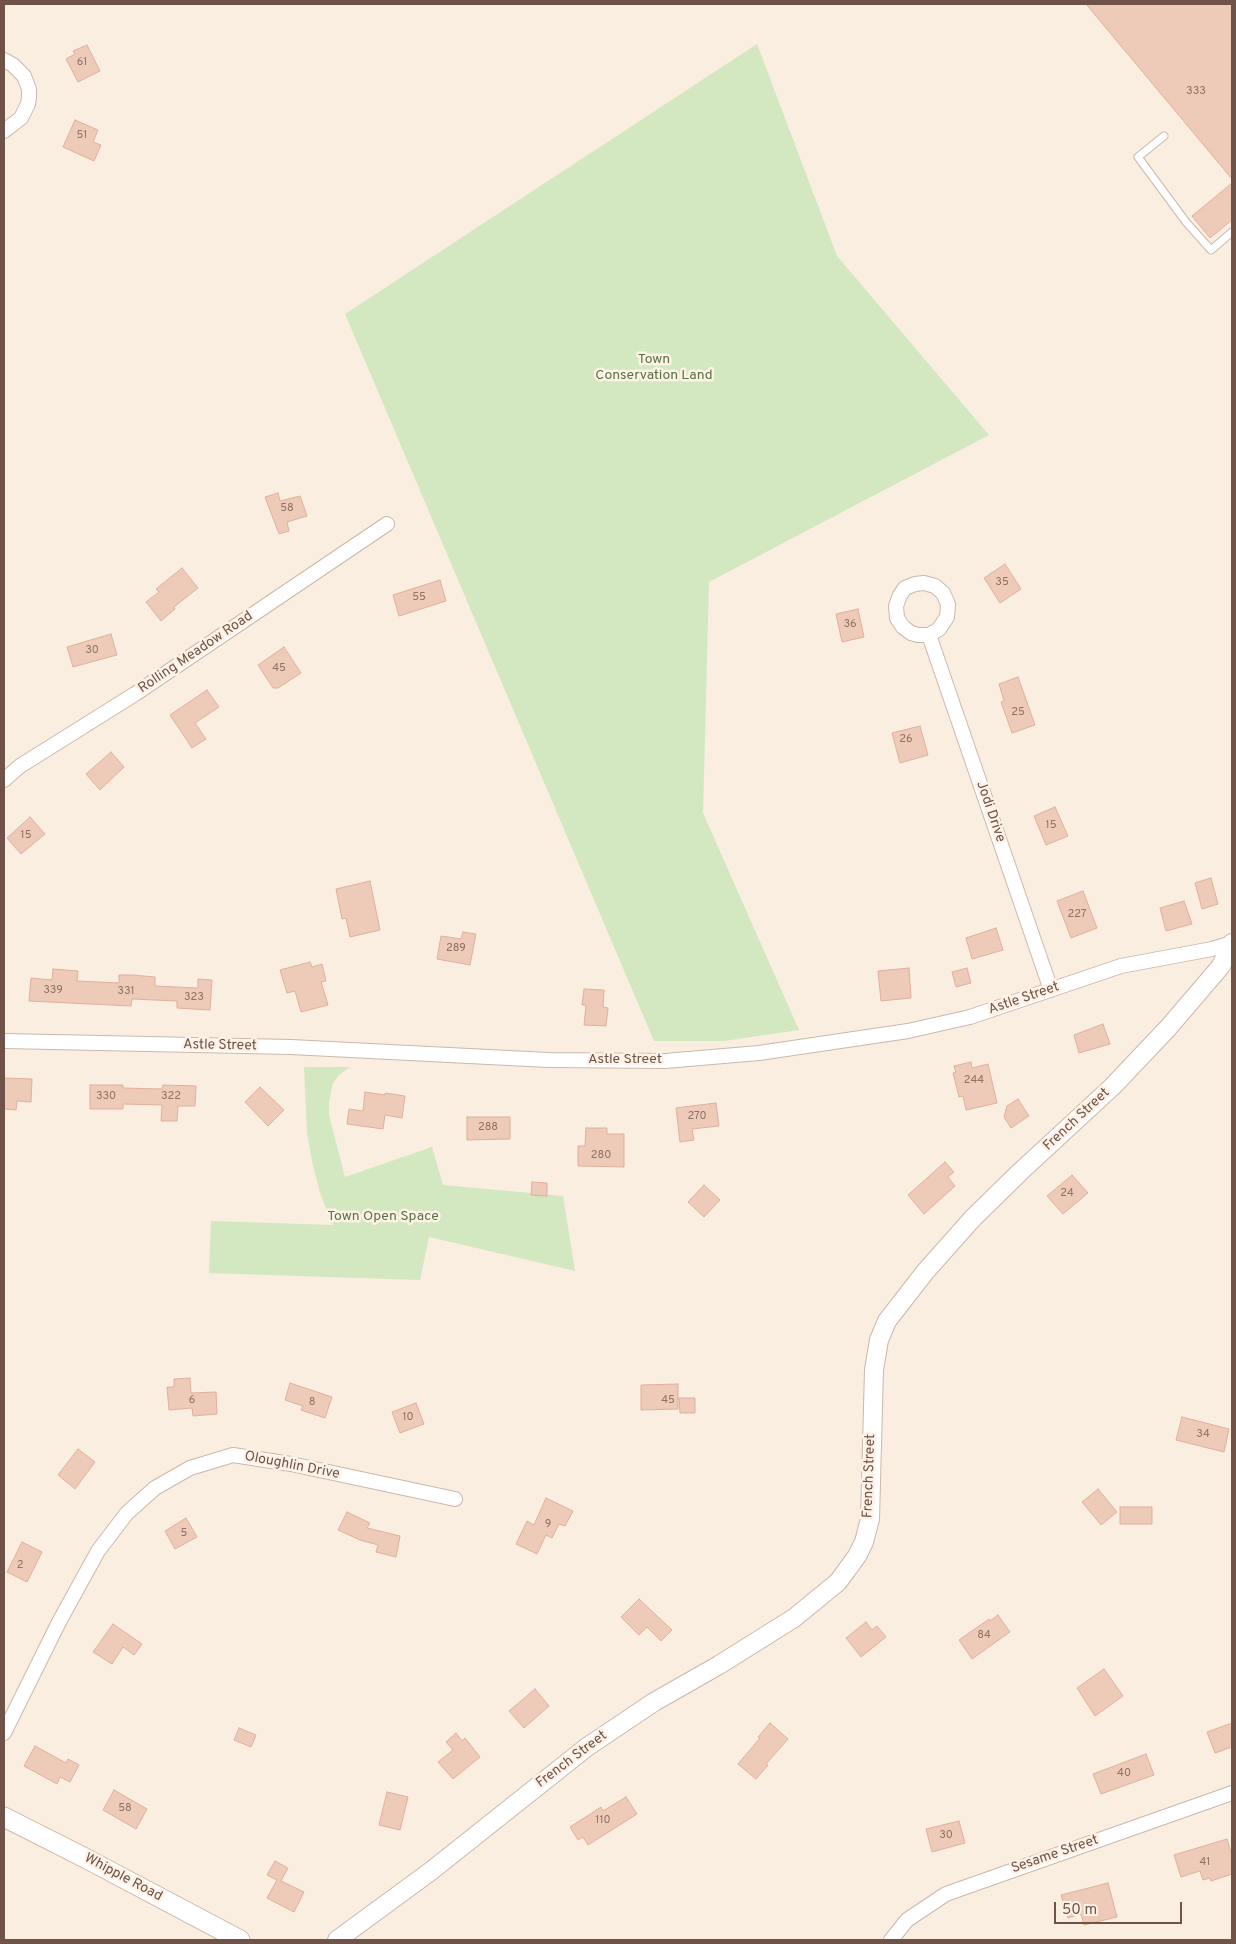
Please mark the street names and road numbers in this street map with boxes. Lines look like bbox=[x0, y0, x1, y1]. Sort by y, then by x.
street label: Rolling Meadow Road bbox=[136, 608, 256, 698]
street label: Jodi Drive bbox=[972, 779, 1008, 845]
street label: Astle Street bbox=[986, 979, 1062, 1019]
street label: Astle Street bbox=[183, 1037, 257, 1055]
street label: Astle Street bbox=[588, 1052, 662, 1068]
street label: French Street bbox=[1040, 1085, 1114, 1155]
street label: French Street bbox=[860, 1434, 880, 1518]
street label: Oloughlin Drive bbox=[243, 1449, 341, 1483]
street label: French Street bbox=[533, 1728, 611, 1792]
street label: Sesame Street bbox=[1009, 1832, 1101, 1878]
street label: Whipple Road bbox=[81, 1850, 165, 1906]

